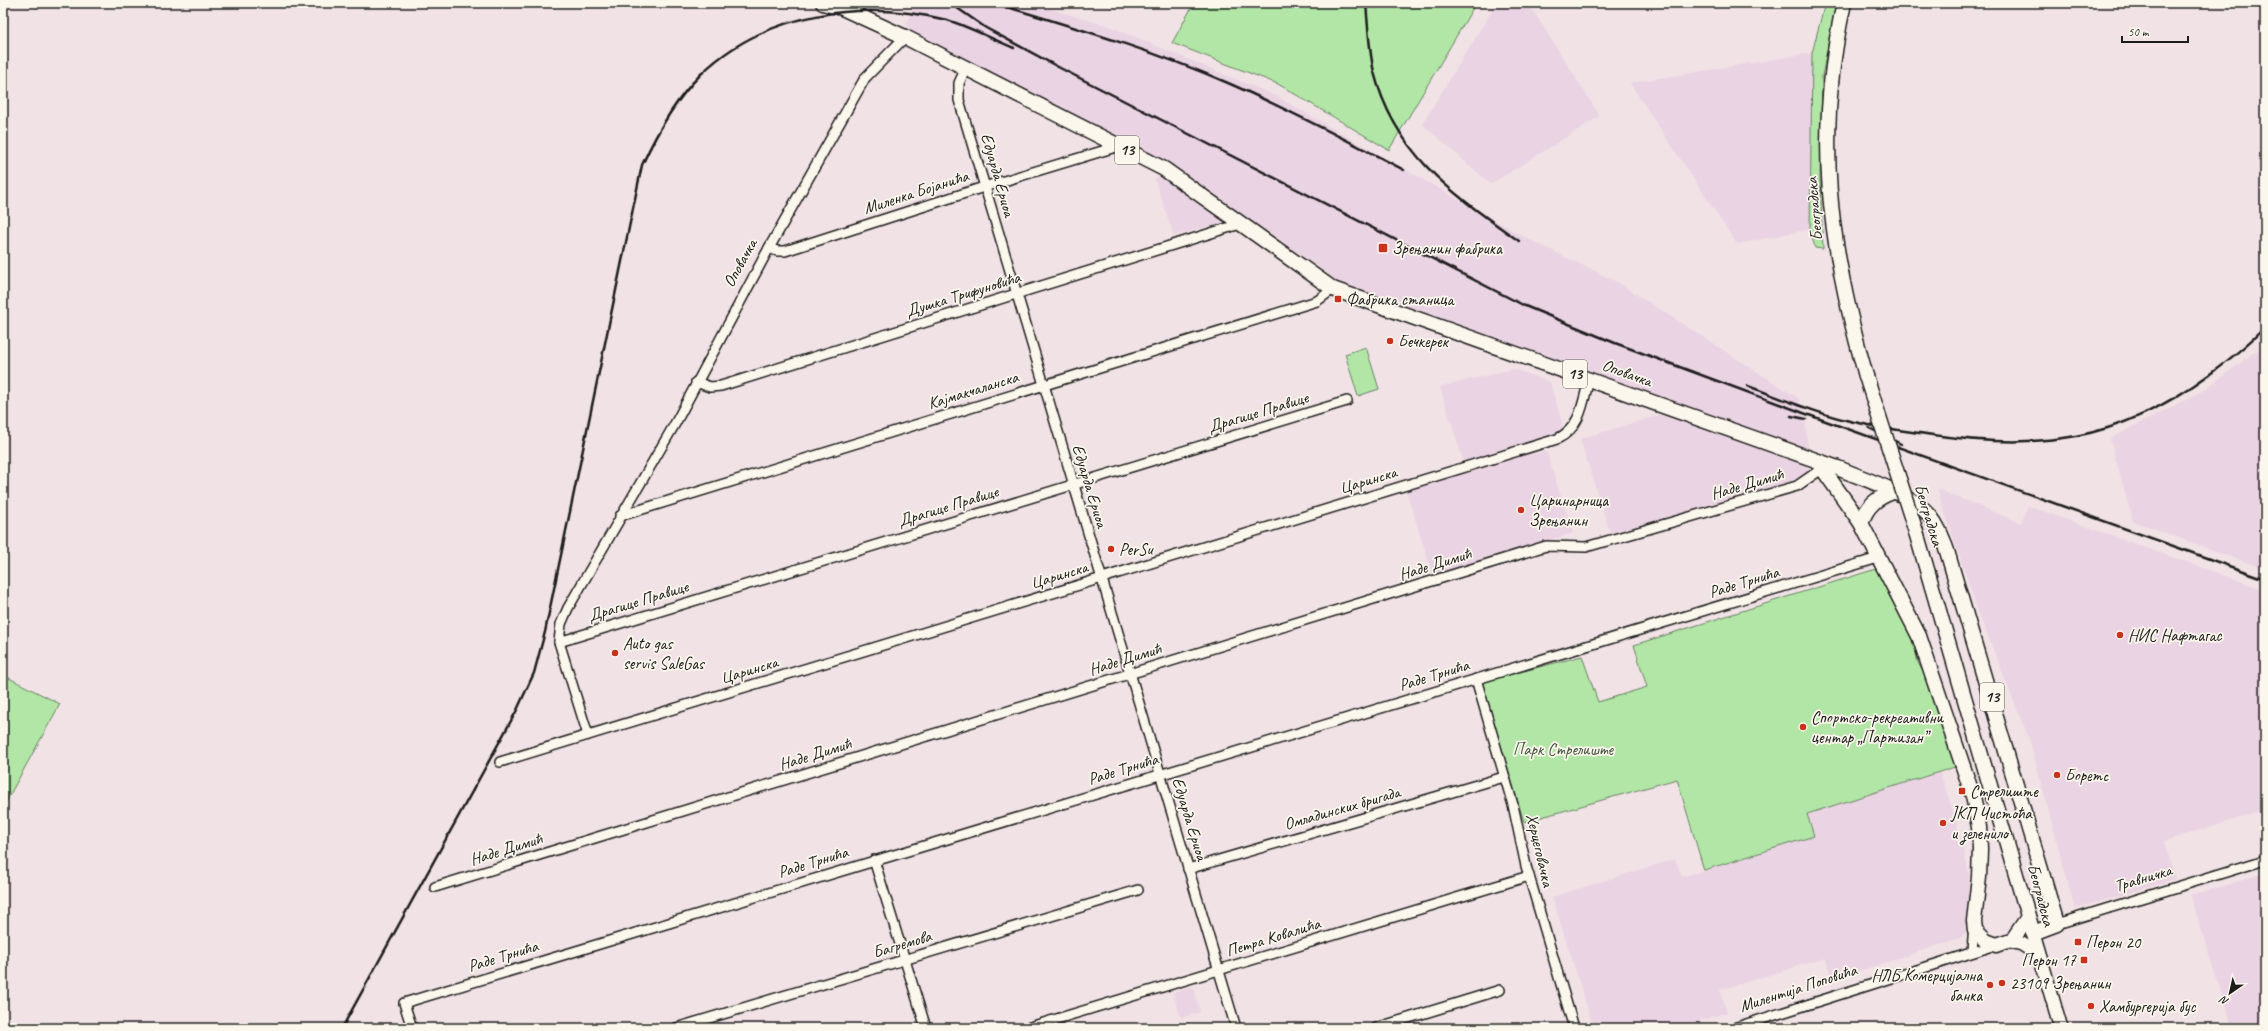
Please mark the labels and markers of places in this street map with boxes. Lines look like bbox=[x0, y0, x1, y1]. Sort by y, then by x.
place label: Зрењанин фабрика bbox=[1392, 238, 1503, 259]
marker: Зрењанин фабрика bbox=[1377, 242, 1389, 254]
place label: Фабрика станица bbox=[1346, 289, 1456, 310]
marker: Фабрика станица bbox=[1333, 294, 1343, 304]
place label: Бечкерек bbox=[1398, 331, 1449, 352]
marker: Бечкерек bbox=[1385, 336, 1395, 346]
place label: Царинарница Зрењанин bbox=[1529, 490, 1609, 531]
marker: Царинарница Зрењанин bbox=[1516, 505, 1526, 515]
place label: PerSu bbox=[1119, 539, 1154, 560]
marker: PerSu bbox=[1106, 544, 1116, 554]
place label: НИС Нафтагас bbox=[2128, 625, 2223, 646]
marker: НИС Нафтагас bbox=[2115, 630, 2125, 640]
place label: Auto gas servis SaleGas bbox=[623, 633, 706, 674]
marker: Auto gas servis SaleGas bbox=[610, 648, 620, 658]
place label: Спортско-рекреативни центар „Партизан” bbox=[1811, 707, 1944, 748]
marker: Спортско-рекреативни центар „Партизан” bbox=[1798, 722, 1808, 732]
place label: Боретс bbox=[2065, 765, 2109, 786]
marker: Боретс bbox=[2052, 770, 2062, 780]
place label: Стрелиште bbox=[1970, 781, 2039, 802]
marker: Стрелиште bbox=[1957, 786, 1967, 796]
place label: ЈКП Чистоћа и зеленило bbox=[1950, 803, 2033, 845]
marker: ЈКП Чистоћа и зеленило bbox=[1938, 818, 1948, 828]
place label: Перон 20 bbox=[2086, 932, 2142, 953]
marker: Перон 20 bbox=[2073, 937, 2083, 947]
place label: Перон 17 bbox=[2022, 950, 2077, 971]
marker: Перон 17 bbox=[2079, 955, 2089, 965]
place label: НЛБ Комерцијална банка bbox=[1871, 965, 1983, 1006]
place label: 23109 Зрењанин bbox=[2010, 973, 2111, 994]
marker: 23109 Зрењанин bbox=[1997, 978, 2007, 988]
marker: НЛБ Комерцијална банка bbox=[1985, 980, 1995, 990]
place label: Хамбургерија бус bbox=[2099, 996, 2197, 1017]
marker: Хамбургерија бус bbox=[2086, 1001, 2096, 1011]

